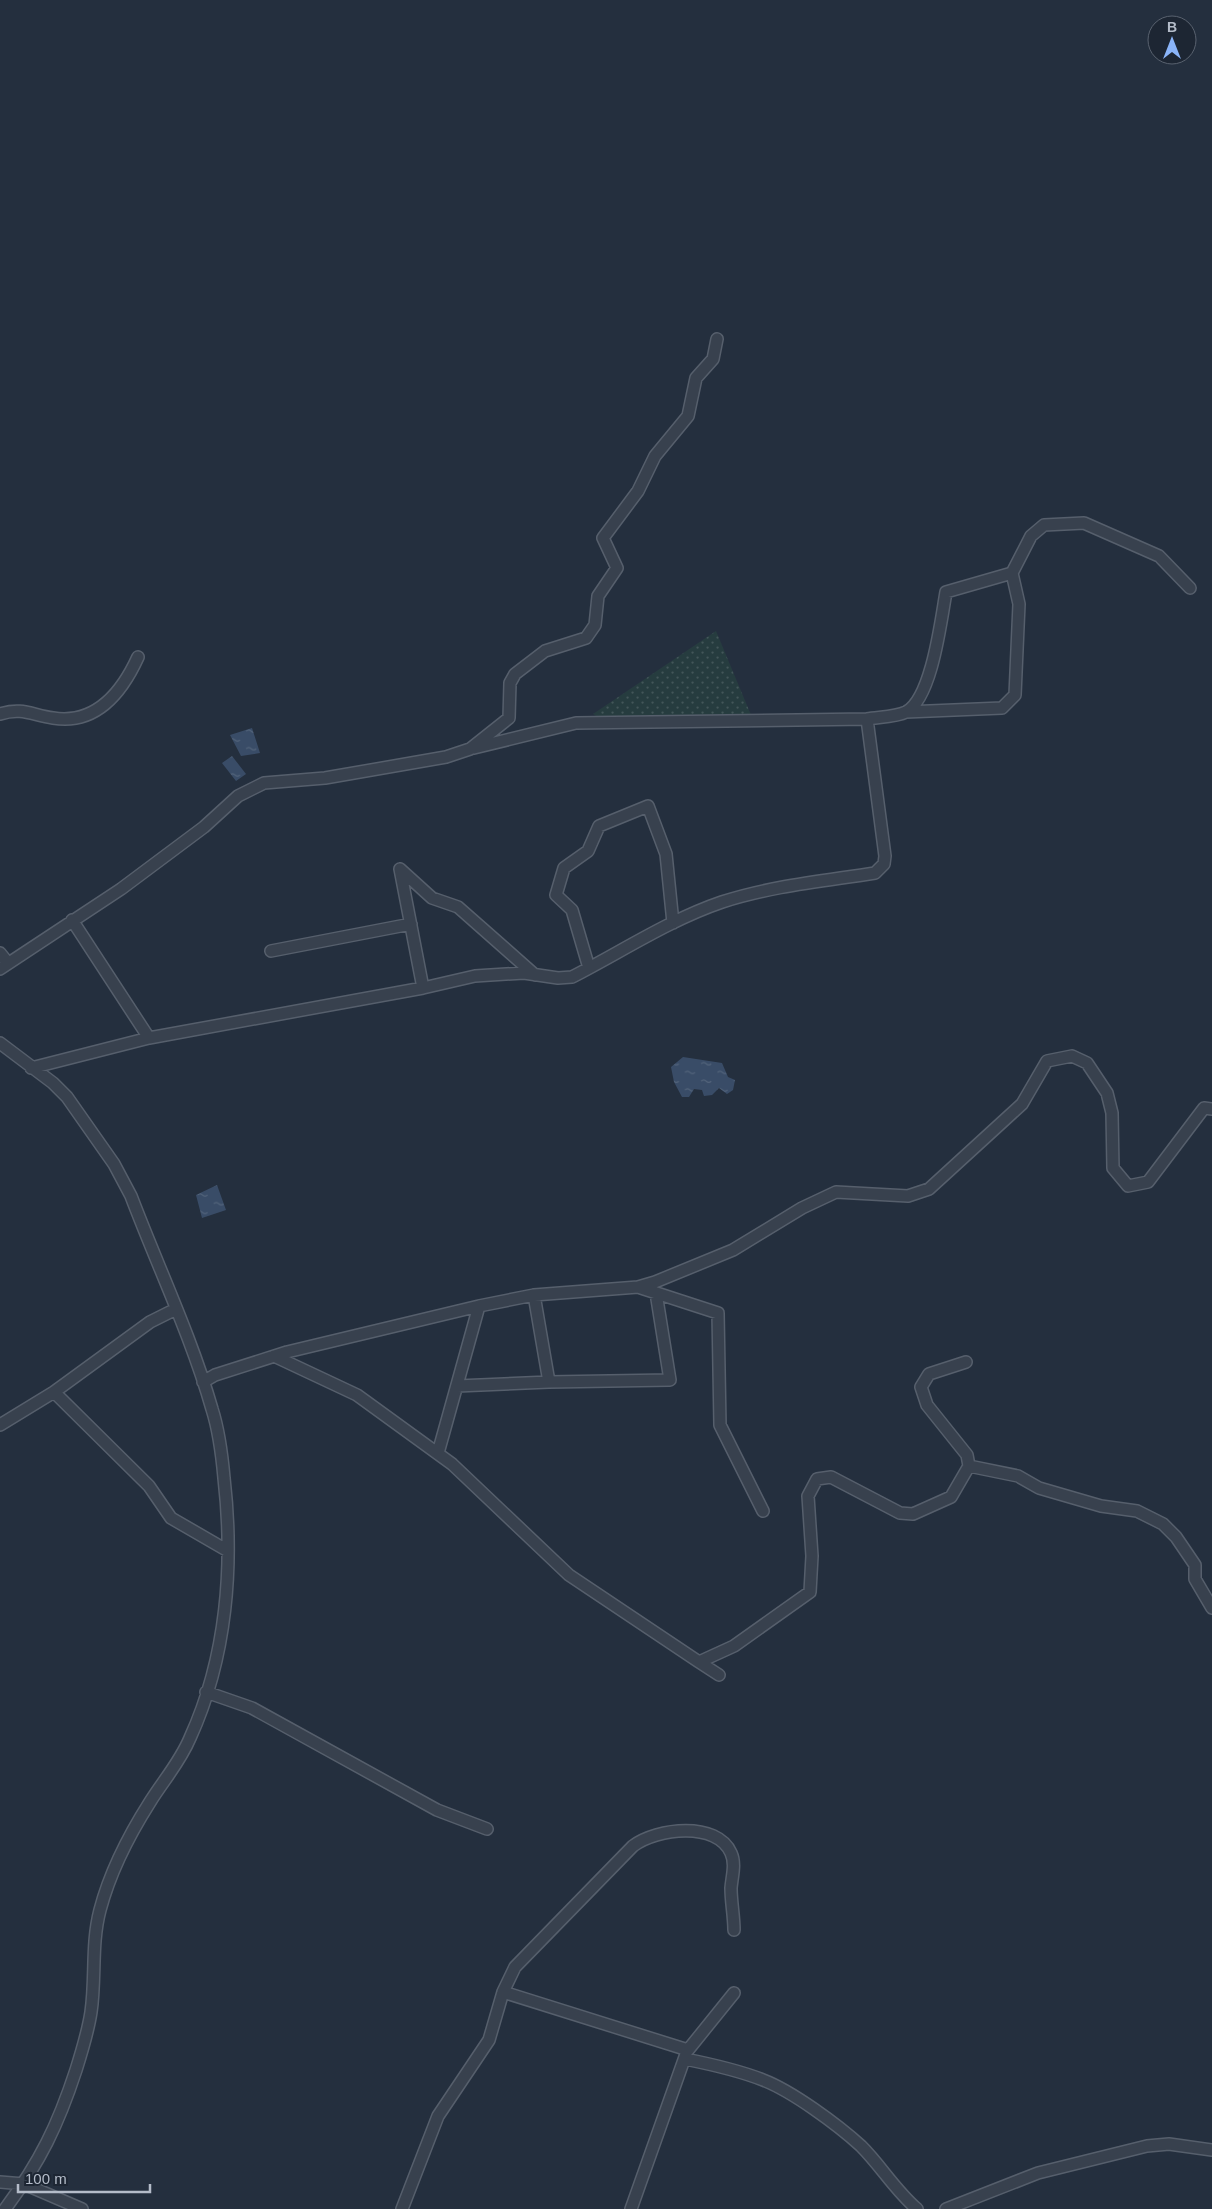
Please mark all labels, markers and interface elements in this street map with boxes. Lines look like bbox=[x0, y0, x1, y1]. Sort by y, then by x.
north arrow bbox=[1147, 15, 1197, 65]
text: B bbox=[1167, 19, 1177, 35]
scale bar bbox=[18, 2162, 150, 2194]
text: 100 m bbox=[25, 2170, 67, 2187]

